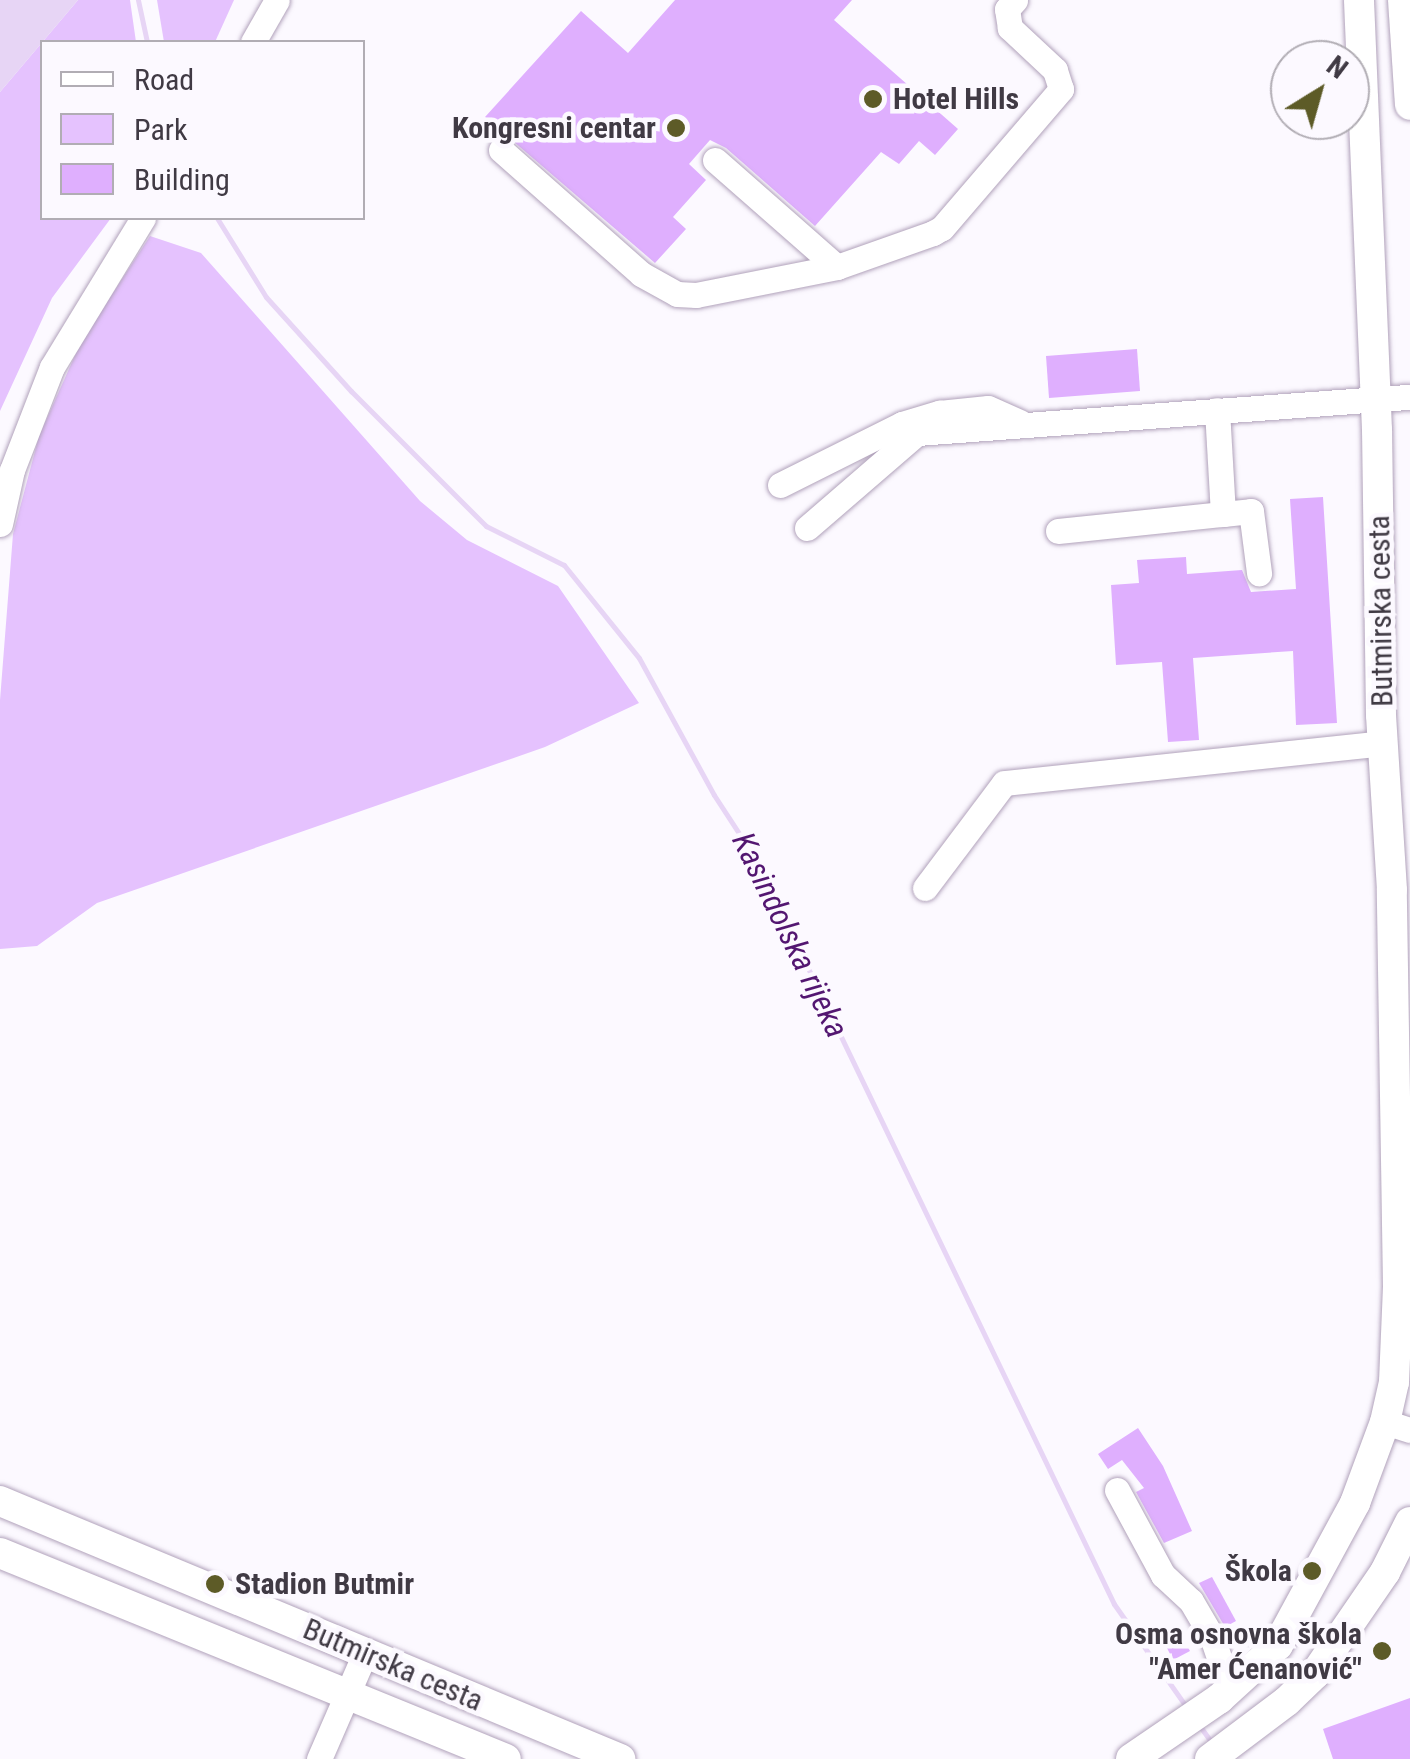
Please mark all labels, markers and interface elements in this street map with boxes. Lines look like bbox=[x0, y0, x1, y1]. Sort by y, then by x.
legend bbox=[40, 40, 365, 220]
north arrow bbox=[1270, 40, 1370, 140]
text: N bbox=[1320, 49, 1354, 86]
text: Road bbox=[134, 62, 194, 97]
place label: Hotel Hills bbox=[893, 81, 1019, 117]
marker: Hotel Hills bbox=[862, 88, 884, 110]
place label: Kongresni centar bbox=[452, 110, 656, 146]
text: Park bbox=[134, 112, 188, 147]
marker: Kongresni centar bbox=[665, 117, 687, 139]
text: Building bbox=[134, 162, 230, 197]
street label: Butmirska cesta bbox=[1361, 515, 1401, 707]
water label: Kasindolska rijeka bbox=[724, 826, 856, 1044]
place label: Škola bbox=[1225, 1553, 1292, 1589]
marker: Škola bbox=[1301, 1560, 1323, 1582]
place label: Stadion Butmir bbox=[235, 1566, 414, 1602]
marker: Stadion Butmir bbox=[204, 1573, 226, 1595]
street label: Butmirska cesta bbox=[298, 1611, 488, 1719]
place label: Osma osnovna škola "Amer Ćenanović" bbox=[1115, 1616, 1362, 1686]
marker: Osma osnovna škola "Amer Ćenanović" bbox=[1371, 1640, 1393, 1662]

